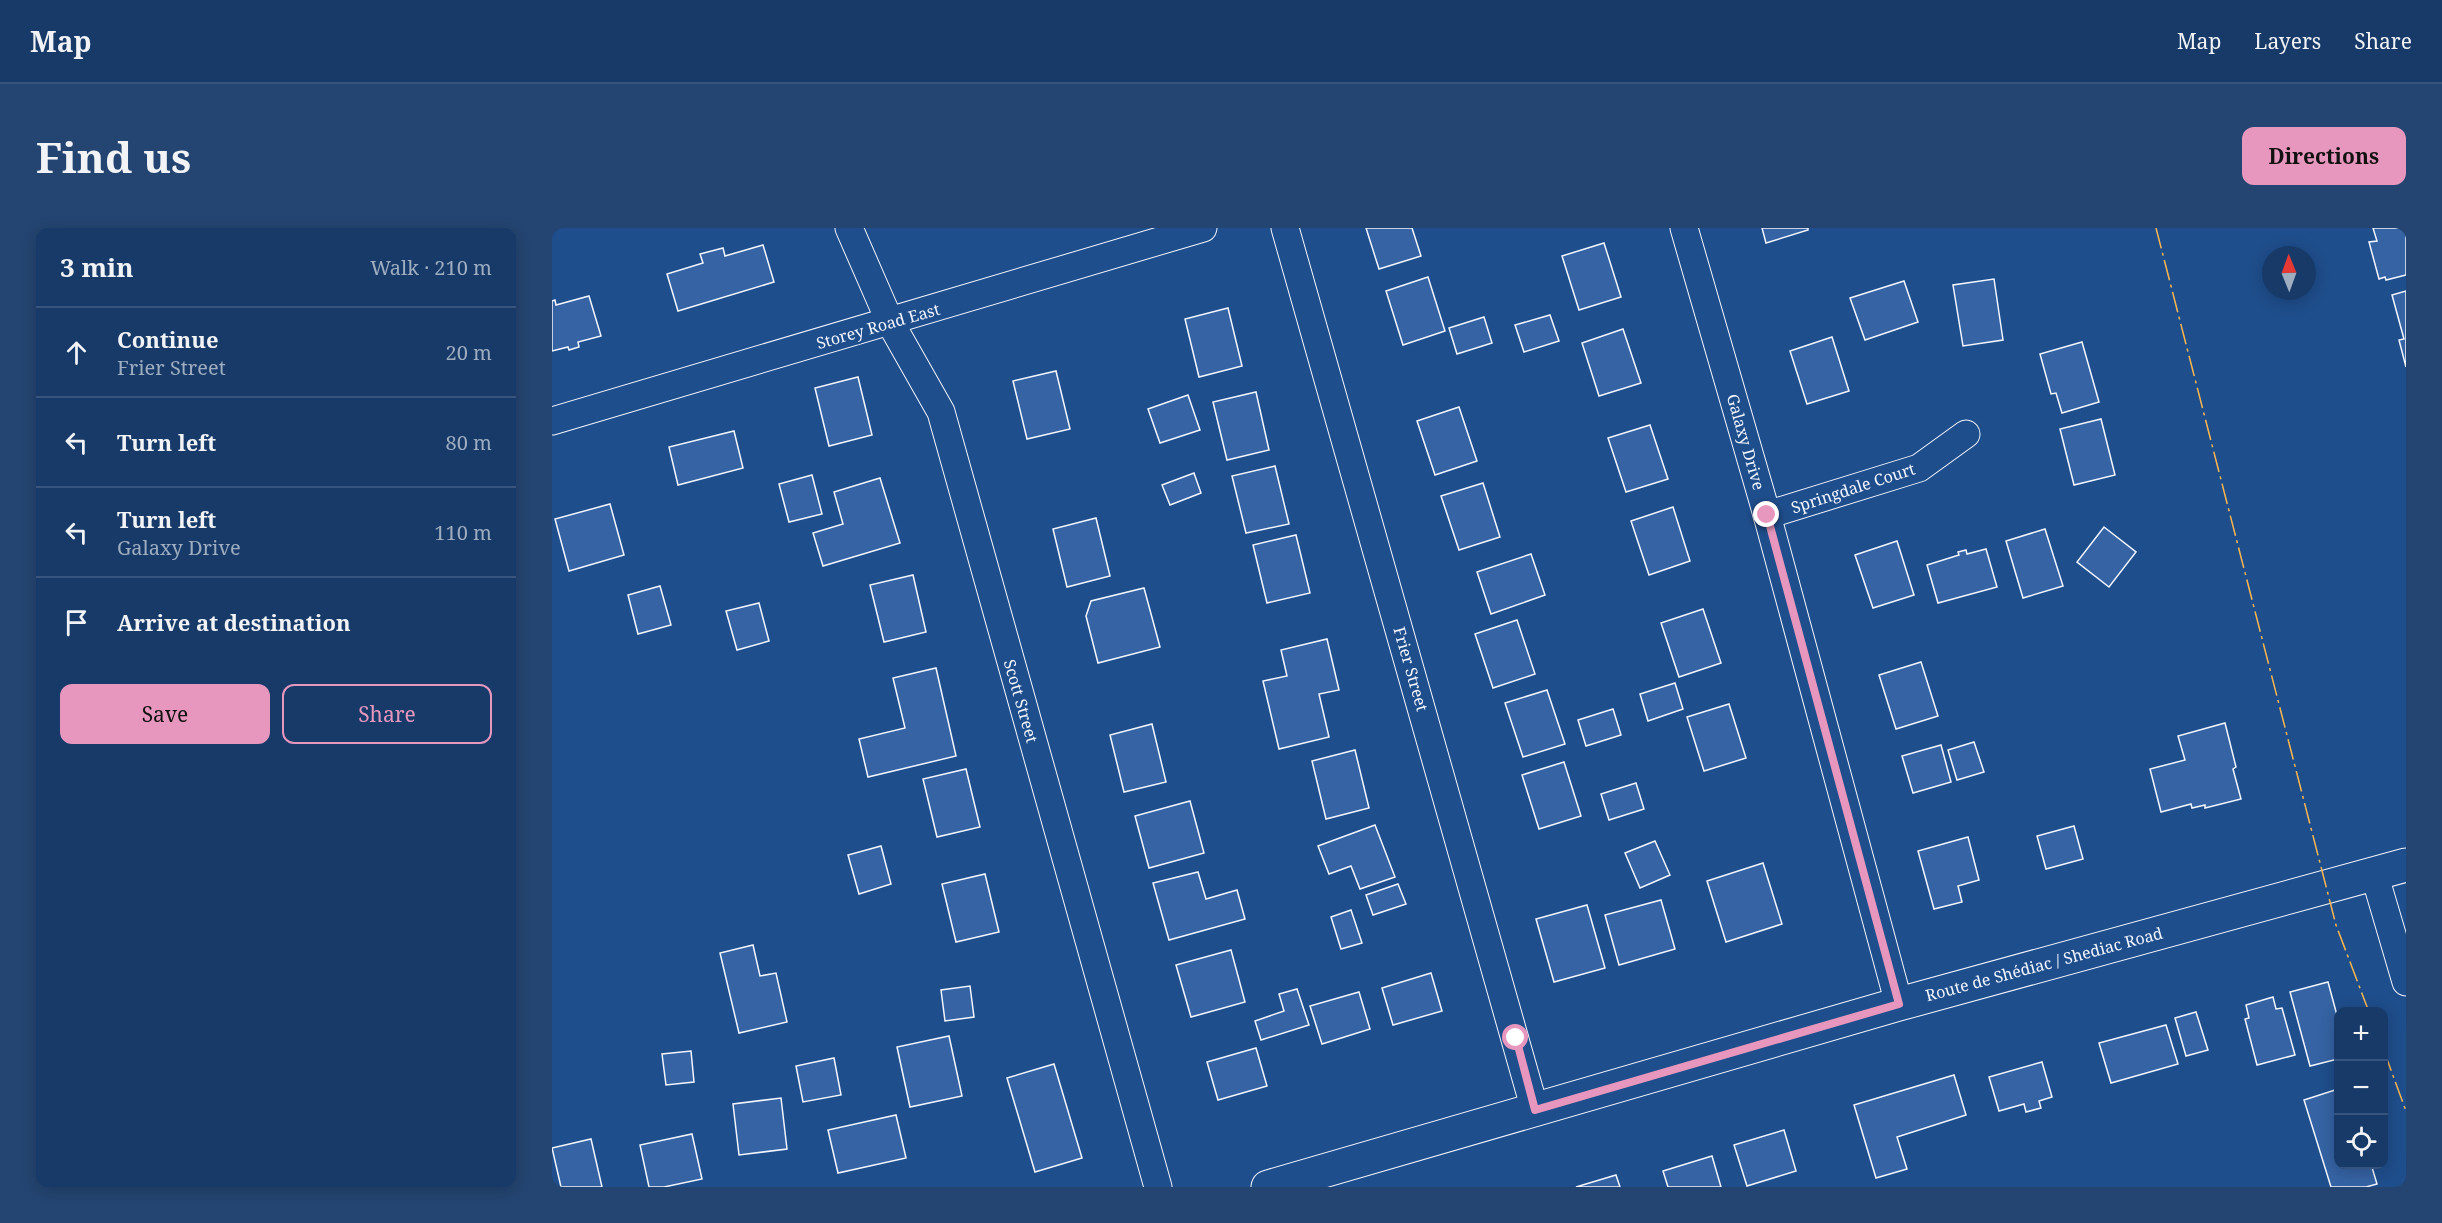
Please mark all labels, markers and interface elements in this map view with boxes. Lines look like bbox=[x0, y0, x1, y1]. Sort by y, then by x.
text: Map bbox=[30, 22, 92, 60]
text: Map bbox=[2177, 27, 2221, 55]
text: Layers bbox=[2254, 27, 2321, 55]
text: Share bbox=[2354, 27, 2412, 55]
button: Directions bbox=[2242, 127, 2406, 185]
text: Find us bbox=[36, 128, 191, 185]
north arrow bbox=[2262, 246, 2316, 300]
text: 3 min bbox=[60, 249, 134, 285]
text: Walk · 210 m bbox=[370, 254, 492, 281]
street label: Storey Road East bbox=[814, 298, 943, 354]
text: Continue bbox=[117, 324, 219, 354]
icon: ahead bbox=[60, 336, 93, 369]
text: 20 m bbox=[446, 339, 492, 366]
text: Frier Street bbox=[117, 354, 226, 381]
street label: Galaxy Drive bbox=[1722, 391, 1770, 493]
icon: left bbox=[60, 426, 93, 459]
text: Turn left bbox=[117, 427, 216, 457]
text: 80 m bbox=[446, 429, 492, 456]
street label: Springdale Court bbox=[1788, 457, 1918, 518]
route end bbox=[1753, 501, 1779, 527]
text: Turn left bbox=[117, 504, 216, 534]
icon: left bbox=[60, 516, 93, 549]
text: 110 m bbox=[434, 519, 492, 546]
text: Galaxy Drive bbox=[117, 534, 241, 561]
icon: arrive bbox=[60, 606, 93, 639]
text: Arrive at destination bbox=[117, 607, 351, 637]
street label: Frier Street bbox=[1388, 624, 1434, 714]
street label: Scott Street bbox=[999, 657, 1044, 746]
button: Save bbox=[60, 684, 270, 744]
button: Share bbox=[282, 684, 492, 744]
street label: Route de Shédiac / Shediac Road bbox=[1923, 922, 2165, 1006]
map controls bbox=[2334, 1007, 2388, 1169]
button: + bbox=[2334, 1007, 2388, 1061]
route start bbox=[1502, 1024, 1528, 1050]
button: − bbox=[2334, 1061, 2388, 1115]
button: locate bbox=[2334, 1115, 2388, 1169]

